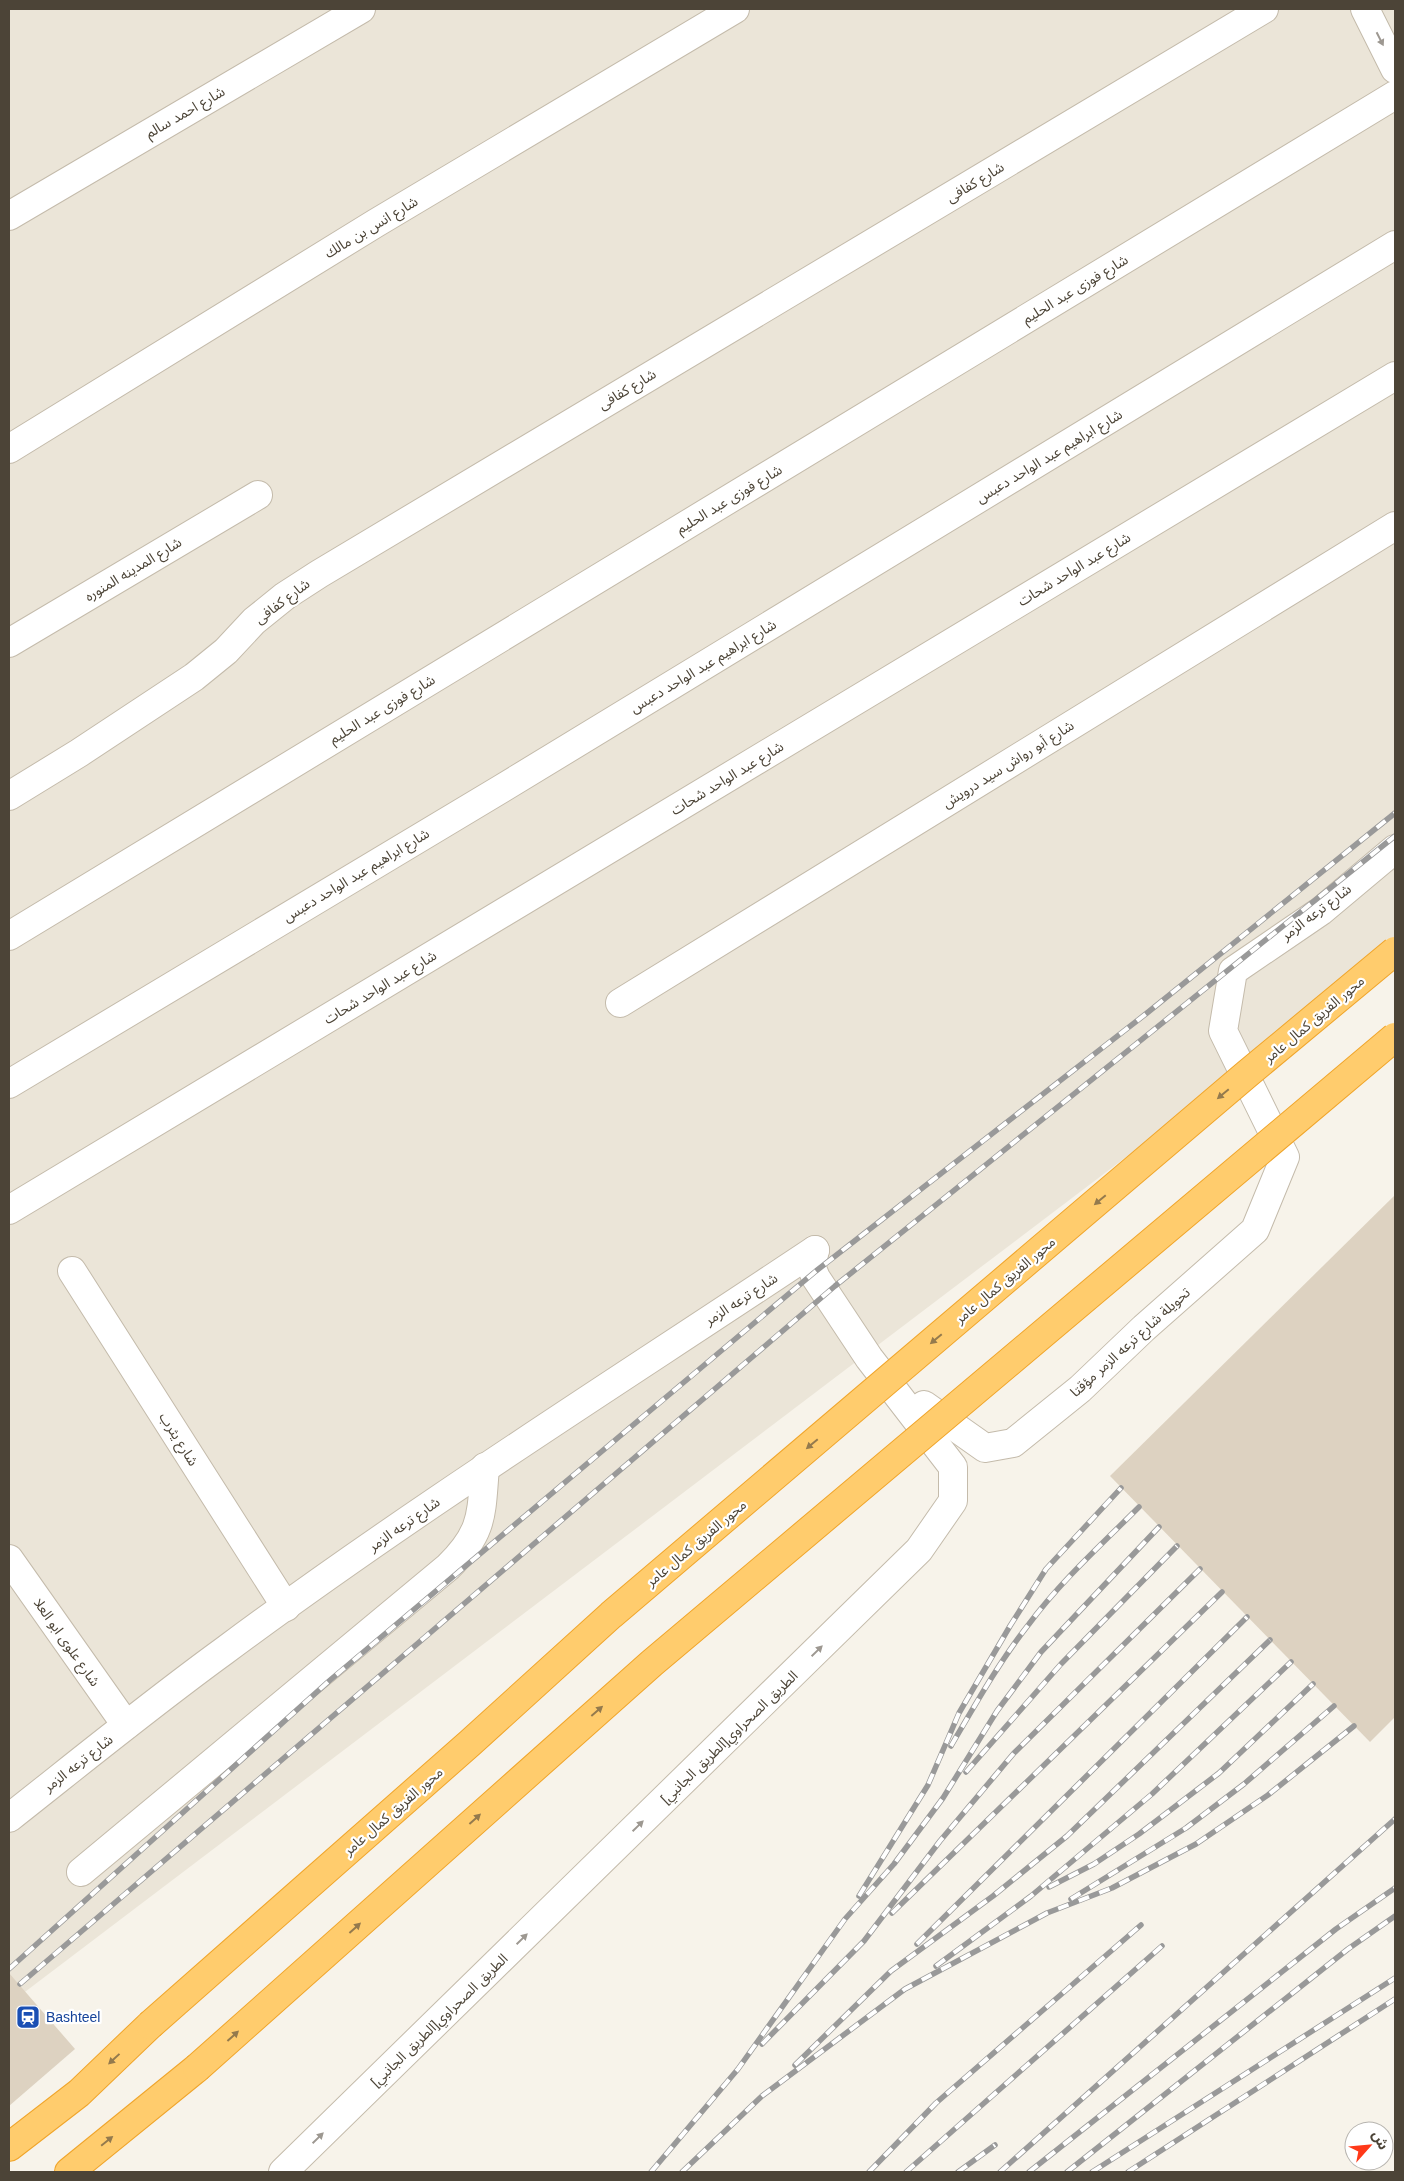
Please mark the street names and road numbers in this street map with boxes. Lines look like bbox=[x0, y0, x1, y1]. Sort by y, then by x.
street label: شارع احمد سالم bbox=[143, 83, 229, 144]
street label: شارع كفافى bbox=[943, 159, 1008, 208]
street label: شارع انس بن مالك bbox=[322, 193, 422, 264]
street label: شارع فوزى عبد الحليم bbox=[1019, 251, 1132, 329]
street label: شارع كفافى bbox=[595, 366, 660, 415]
street label: شارع ابراهيم عبد الواحد دعبس bbox=[973, 406, 1127, 509]
street label: شارع فوزى عبد الحليم bbox=[673, 461, 786, 539]
street label: شارع عبد الواحد شحات bbox=[1015, 529, 1135, 612]
street label: شارع المدينه المنوره bbox=[82, 534, 186, 607]
street label: شارع كفافى bbox=[251, 575, 314, 629]
street label: شارع ابراهيم عبد الواحد دعبس bbox=[627, 616, 781, 719]
street label: شارع فوزى عبد الحليم bbox=[326, 671, 439, 749]
street label: شارع أبو رواش سيد درويش bbox=[939, 716, 1078, 814]
street label: شارع عبد الواحد شحات bbox=[668, 738, 788, 821]
street label: شارع ابراهيم عبد الواحد دعبس bbox=[280, 825, 434, 928]
street label: شارع ترعه الزمر bbox=[1277, 881, 1356, 946]
street label: شارع عبد الواحد شحات bbox=[321, 947, 441, 1030]
street label: محور الفريق كمال عامر bbox=[1260, 972, 1369, 1068]
street label: محور الفريق كمال عامر bbox=[951, 1233, 1060, 1329]
street label: شارع ترعه الزمر bbox=[701, 1270, 782, 1331]
street label: تحويلة شارع ترعه الزمر مؤقتا bbox=[1067, 1284, 1195, 1402]
street label: شارع يثرب bbox=[154, 1409, 202, 1470]
street label: شارع ترعه الزمر bbox=[365, 1494, 444, 1557]
street label: محور الفريق كمال عامر bbox=[642, 1496, 751, 1592]
street label: شارع علوى ابو العلا bbox=[28, 1595, 103, 1691]
street label: الطريق الصحراوي[الطريق الجانبي] bbox=[657, 1667, 803, 1809]
street label: شارع ترعه الزمر bbox=[40, 1731, 118, 1798]
street label: محور الفريق كمال عامر bbox=[339, 1764, 447, 1860]
street label: الطريق الصحراوي[الطريق الجانبي] bbox=[367, 1950, 513, 2092]

